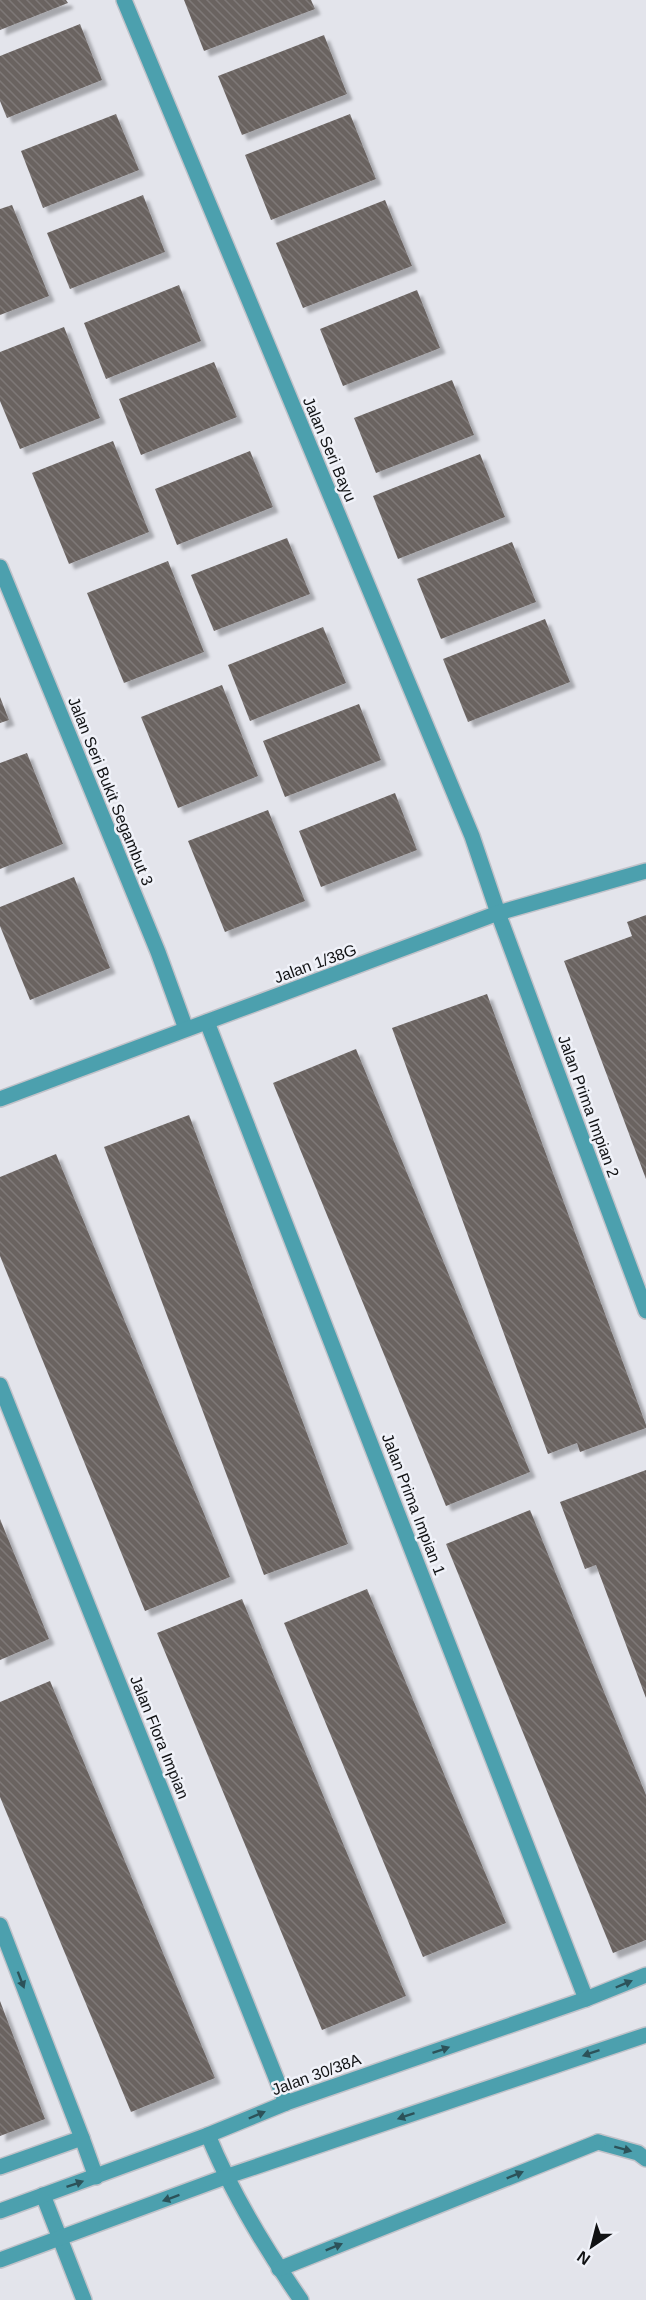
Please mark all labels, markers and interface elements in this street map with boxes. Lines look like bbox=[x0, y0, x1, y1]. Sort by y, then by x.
street label: Jalan Seri Bayu bbox=[300, 394, 359, 504]
street label: Jalan Seri Bukit Segambut 3 bbox=[65, 694, 156, 888]
street label: Jalan 1/38G bbox=[272, 941, 359, 986]
street label: Jalan Prima Impian 2 bbox=[555, 1033, 622, 1180]
street label: Jalan Prima Impian 1 bbox=[379, 1431, 448, 1577]
street label: Jalan Flora Impian bbox=[127, 1673, 192, 1801]
one-way arrow bbox=[17, 1971, 26, 1989]
one-way arrow bbox=[616, 1979, 634, 1989]
one-way arrow bbox=[432, 2044, 450, 2054]
one-way arrow bbox=[582, 2049, 600, 2059]
street label: Jalan 30/38A bbox=[269, 2050, 363, 2098]
one-way arrow bbox=[248, 2110, 266, 2119]
one-way arrow bbox=[397, 2112, 415, 2122]
one-way arrow bbox=[614, 2144, 632, 2154]
one-way arrow bbox=[506, 2170, 524, 2179]
one-way arrow bbox=[66, 2179, 84, 2189]
one-way arrow bbox=[161, 2193, 179, 2203]
north arrow bbox=[562, 2216, 622, 2276]
one-way arrow bbox=[325, 2242, 343, 2252]
text: N bbox=[574, 2248, 593, 2268]

